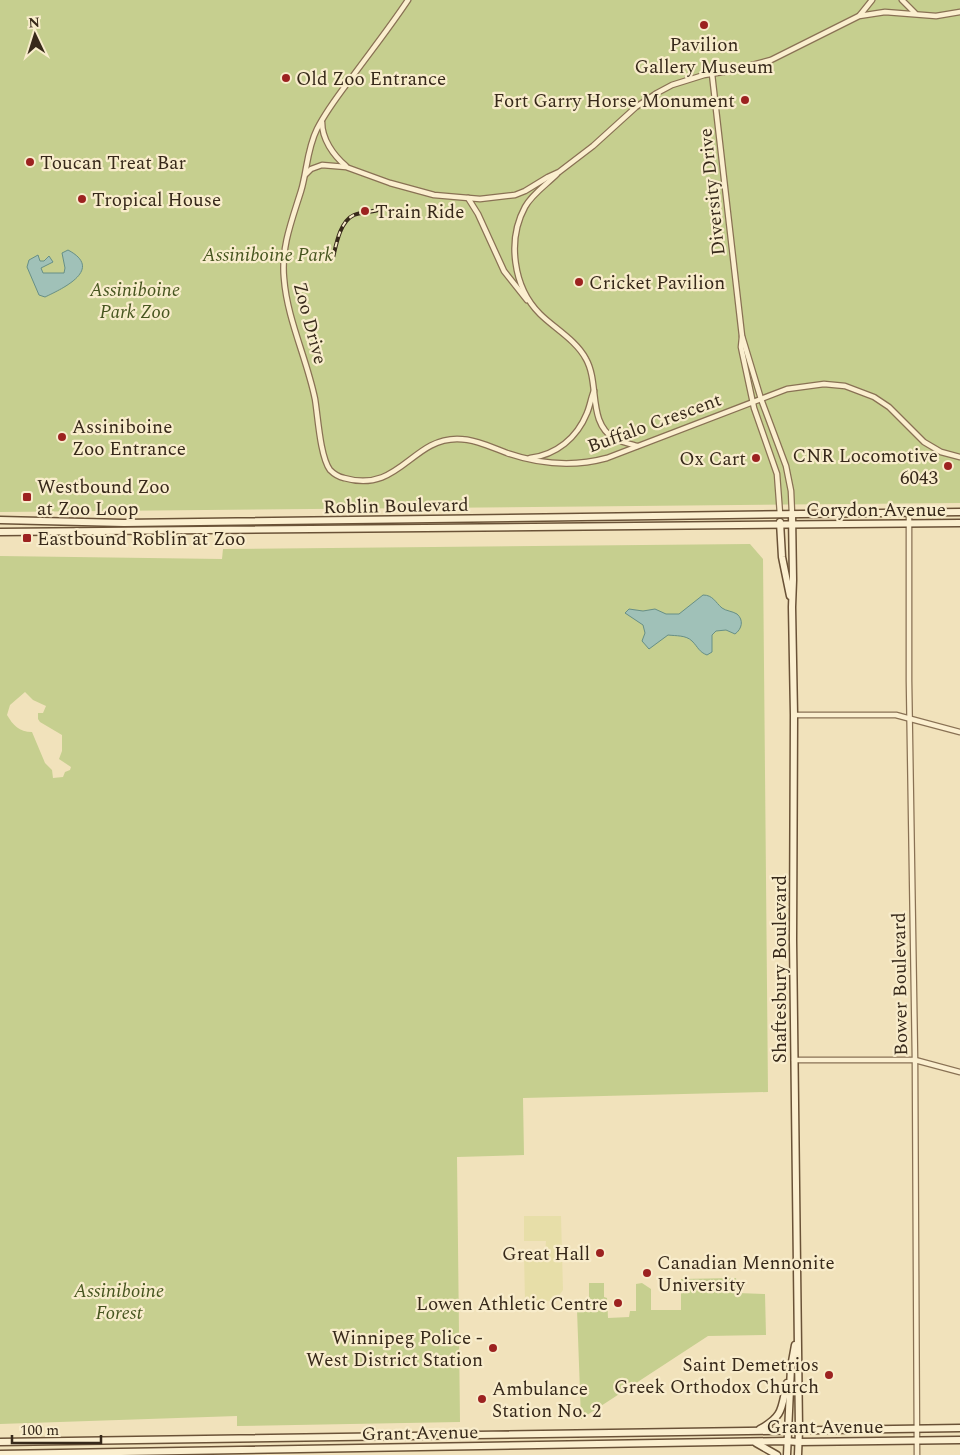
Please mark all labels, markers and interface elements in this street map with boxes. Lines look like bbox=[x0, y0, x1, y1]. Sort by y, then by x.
north arrow bbox=[10, 10, 60, 60]
text: N bbox=[28, 12, 41, 33]
marker: Pavilion Gallery Museum bbox=[698, 19, 710, 31]
place label: Pavilion Gallery Museum bbox=[635, 31, 773, 82]
place label: Old Zoo Entrance bbox=[296, 65, 446, 94]
marker: Old Zoo Entrance bbox=[280, 72, 292, 84]
place label: Fort Garry Horse Monument bbox=[493, 87, 735, 116]
marker: Fort Garry Horse Monument bbox=[739, 94, 751, 106]
street label: Diversity Drive bbox=[691, 127, 734, 257]
place label: Toucan Treat Bar bbox=[40, 149, 187, 178]
marker: Toucan Treat Bar bbox=[24, 156, 36, 168]
place label: Tropical House bbox=[92, 186, 221, 215]
marker: Tropical House bbox=[76, 193, 88, 205]
place label: Train Ride bbox=[375, 198, 464, 227]
marker: Train Ride bbox=[359, 205, 371, 217]
park label: Assiniboine Park bbox=[202, 241, 334, 270]
place label: Cricket Pavilion bbox=[589, 269, 725, 298]
park label: Assiniboine Park Zoo bbox=[89, 276, 180, 327]
marker: Cricket Pavilion bbox=[573, 276, 585, 288]
street label: Zoo Drive bbox=[285, 279, 334, 368]
street label: Buffalo Crescent bbox=[583, 386, 726, 461]
place label: Assiniboine Zoo Entrance bbox=[72, 413, 186, 464]
marker: Assiniboine Zoo Entrance bbox=[56, 431, 68, 443]
place label: CNR Locomotive 6043 bbox=[793, 442, 938, 493]
place label: Ox Cart bbox=[679, 445, 746, 474]
marker: Ox Cart bbox=[750, 452, 762, 464]
marker: CNR Locomotive 6043 bbox=[942, 460, 954, 472]
place label: Westbound Zoo at Zoo Loop bbox=[37, 473, 170, 524]
marker: Westbound Zoo at Zoo Loop bbox=[21, 491, 33, 503]
street label: Roblin Boulevard bbox=[323, 491, 469, 522]
street label: Corydon Avenue bbox=[806, 496, 946, 525]
place label: Eastbound Roblin at Zoo bbox=[37, 525, 246, 554]
marker: Eastbound Roblin at Zoo bbox=[21, 532, 33, 544]
street label: Shaftesbury Boulevard bbox=[766, 875, 795, 1063]
street label: Bower Boulevard bbox=[885, 912, 916, 1056]
place label: Great Hall bbox=[502, 1240, 590, 1269]
marker: Great Hall bbox=[594, 1247, 606, 1259]
place label: Canadian Mennonite University bbox=[657, 1249, 835, 1300]
marker: Canadian Mennonite University bbox=[641, 1267, 653, 1279]
park label: Assiniboine Forest bbox=[73, 1277, 164, 1328]
place label: Lowen Athletic Centre bbox=[416, 1290, 608, 1319]
marker: Lowen Athletic Centre bbox=[612, 1297, 624, 1309]
place label: Winnipeg Police - West District Station bbox=[306, 1324, 483, 1375]
marker: Winnipeg Police - West District Station bbox=[487, 1342, 499, 1354]
place label: Saint Demetrios Greek Orthodox Church bbox=[614, 1351, 819, 1402]
marker: Saint Demetrios Greek Orthodox Church bbox=[823, 1369, 835, 1381]
place label: Ambulance Station No. 2 bbox=[492, 1375, 601, 1426]
marker: Ambulance Station No. 2 bbox=[476, 1393, 488, 1405]
scale bar bbox=[12, 1412, 101, 1444]
street label: Grant Avenue bbox=[767, 1413, 883, 1442]
street label: Grant Avenue bbox=[361, 1418, 479, 1449]
text: 100 m bbox=[20, 1419, 59, 1442]

